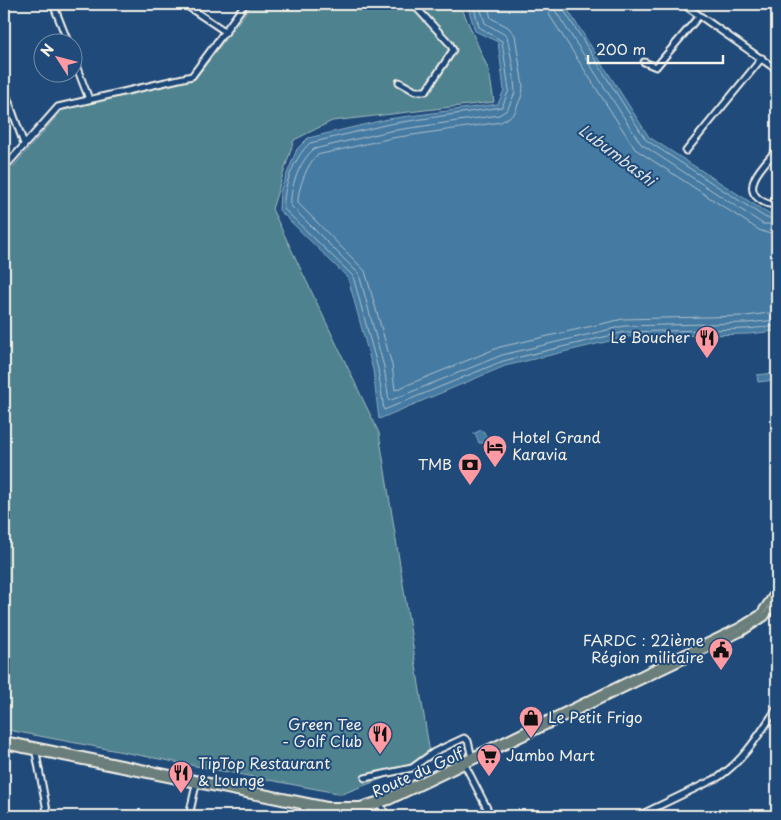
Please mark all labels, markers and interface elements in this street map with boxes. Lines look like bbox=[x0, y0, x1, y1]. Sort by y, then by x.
north arrow bbox=[32, 32, 82, 82]
scale bar bbox=[588, 32, 724, 64]
text: 200 m bbox=[596, 37, 646, 60]
text: N bbox=[35, 39, 59, 61]
water label: Lubumbashi bbox=[574, 117, 663, 193]
place label: Le Boucher bbox=[611, 325, 690, 348]
restaurant icon: Le Boucher bbox=[694, 325, 720, 359]
place label: Hotel Grand Karavia bbox=[512, 425, 601, 465]
hotel icon: Hotel Grand Karavia bbox=[482, 434, 508, 468]
place label: TMB bbox=[418, 452, 452, 475]
bank icon: TMB bbox=[457, 452, 483, 486]
place label: FARDC : 22ième Région militaire bbox=[583, 628, 704, 668]
public building icon: FARDC : 22ième Région militaire bbox=[708, 637, 734, 671]
shop icon: Le Petit Frigo bbox=[518, 705, 544, 739]
place label: Le Petit Frigo bbox=[548, 705, 643, 728]
place label: Green Tee - Golf Club bbox=[282, 712, 362, 752]
restaurant icon: Green Tee - Golf Club bbox=[367, 721, 393, 755]
street label: Route du Golf bbox=[368, 741, 468, 802]
supermarket icon: Jambo Mart bbox=[476, 743, 502, 777]
place label: Jambo Mart bbox=[506, 743, 595, 766]
place label: TipTop Restaurant & Lounge bbox=[198, 751, 330, 791]
restaurant icon: TipTop Restaurant & Lounge bbox=[168, 760, 194, 794]

